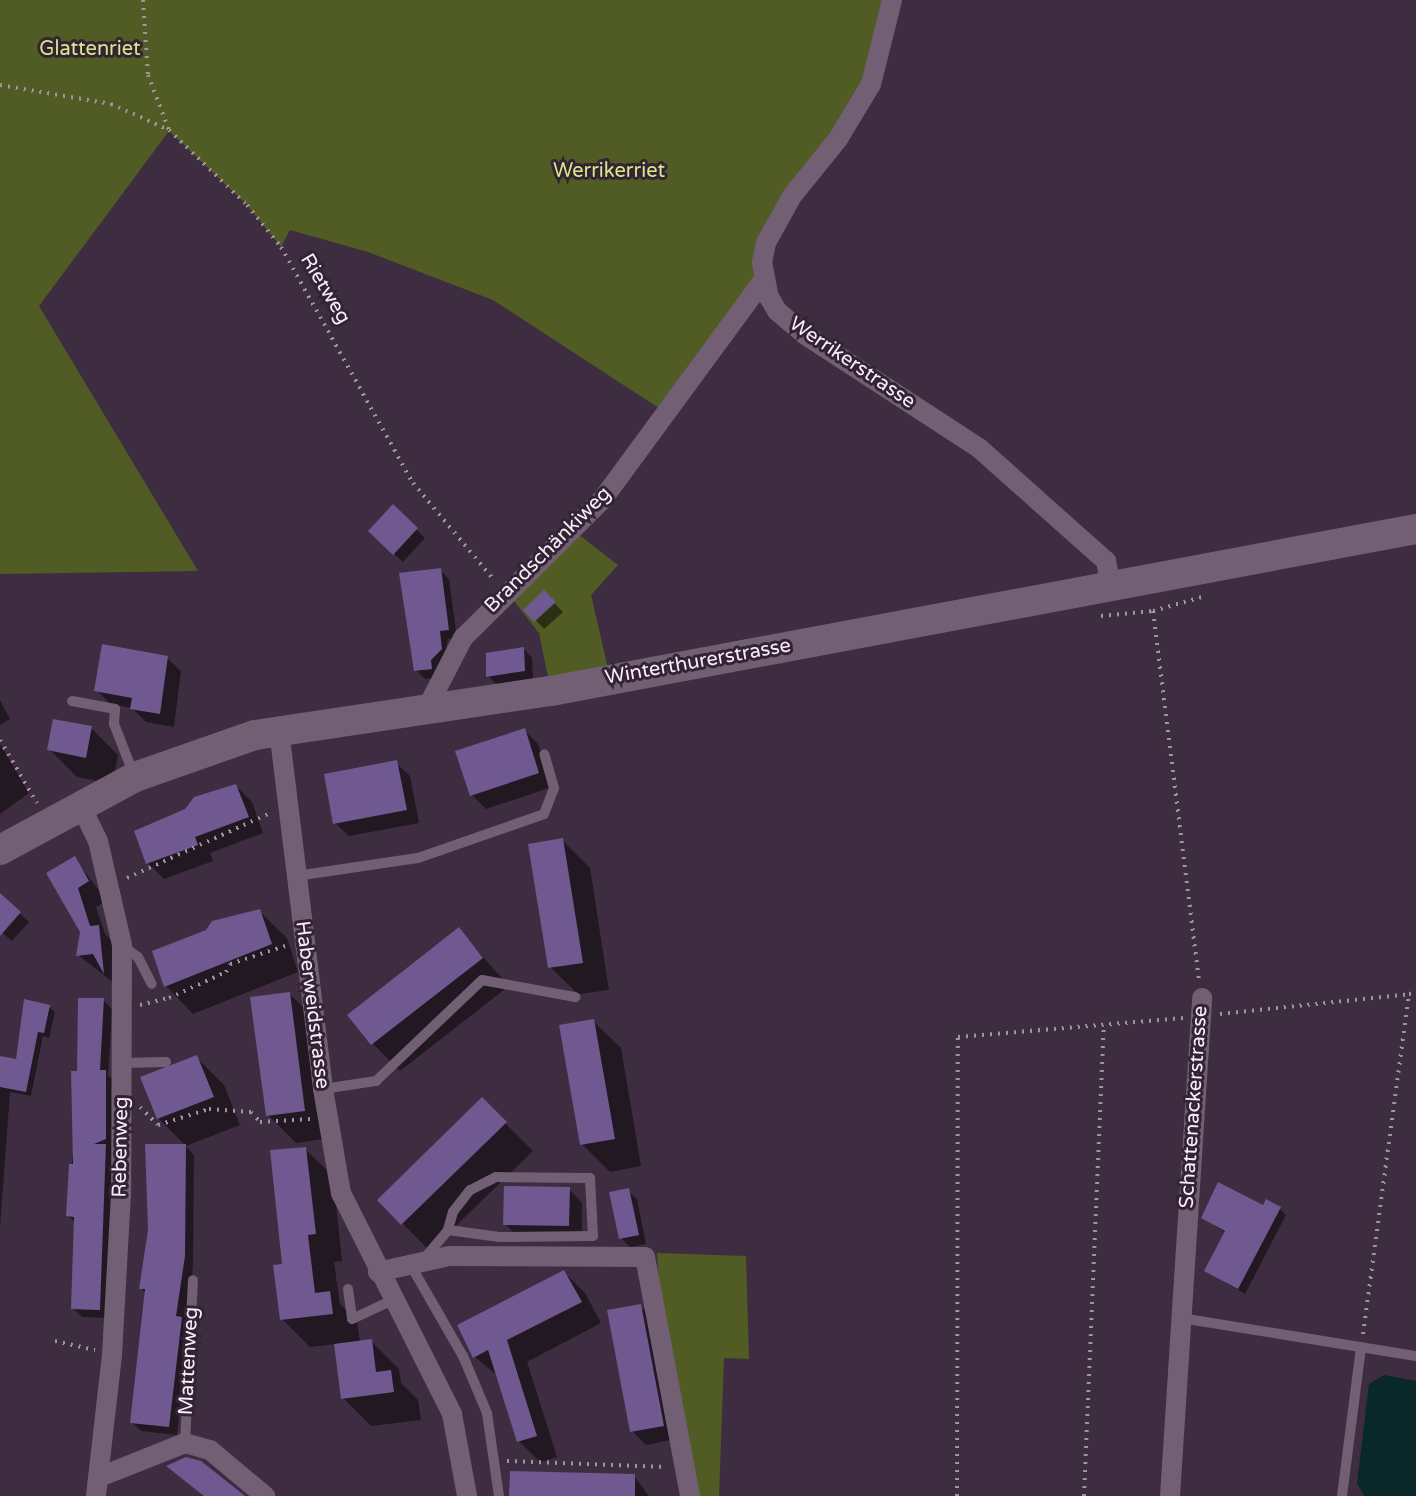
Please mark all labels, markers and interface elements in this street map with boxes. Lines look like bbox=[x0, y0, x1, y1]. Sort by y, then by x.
park label: Glattenriet bbox=[39, 37, 141, 61]
park label: Werrikerriet bbox=[553, 159, 665, 183]
street label: Rietweg bbox=[295, 250, 355, 328]
street label: Werrikerstrasse bbox=[784, 312, 920, 414]
street label: Brandschänkiweg bbox=[480, 482, 616, 618]
street label: Winterthurerstrasse bbox=[603, 634, 793, 690]
street label: Haberweidstrasse bbox=[290, 920, 334, 1090]
street label: Schattenackerstrasse bbox=[1175, 1005, 1213, 1209]
street label: Rebenweg bbox=[108, 1096, 134, 1198]
street label: Mattenweg bbox=[174, 1306, 204, 1416]

